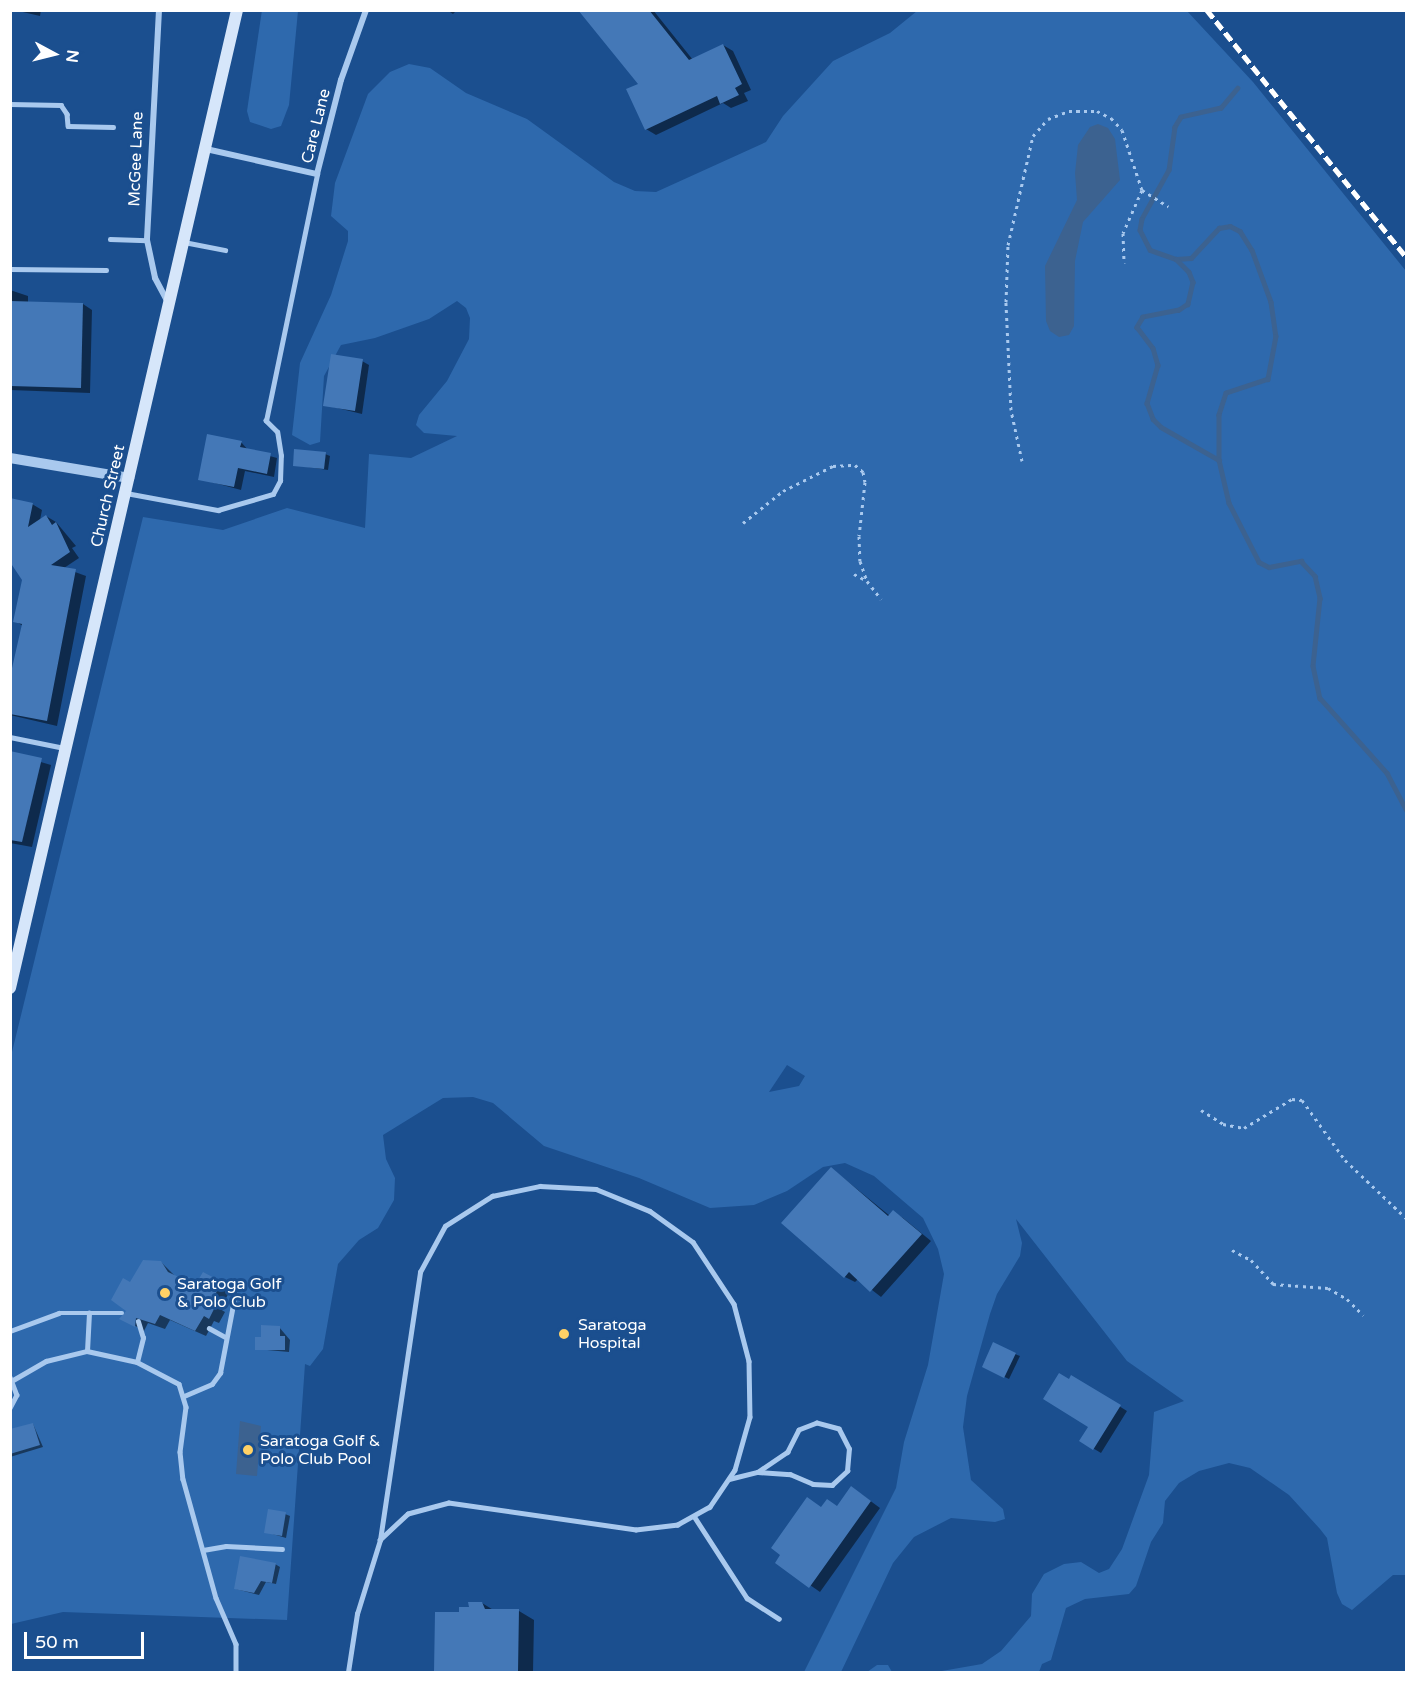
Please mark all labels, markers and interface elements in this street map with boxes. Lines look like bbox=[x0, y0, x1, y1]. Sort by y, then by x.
north arrow bbox=[24, 24, 84, 84]
text: N bbox=[61, 49, 83, 64]
street label: Care Lane bbox=[297, 87, 335, 165]
street label: McGee Lane bbox=[125, 111, 147, 207]
street label: Church Street bbox=[87, 443, 129, 549]
place label: Saratoga Golf & Polo Club bbox=[177, 1274, 282, 1312]
marker: Saratoga Golf & Polo Club bbox=[158, 1286, 172, 1300]
place label: Saratoga Hospital bbox=[578, 1315, 647, 1353]
marker: Saratoga Hospital bbox=[555, 1325, 573, 1343]
place label: Saratoga Golf & Polo Club Pool bbox=[260, 1431, 381, 1469]
marker: Saratoga Golf & Polo Club Pool bbox=[241, 1443, 255, 1457]
scale bar bbox=[27, 1620, 147, 1658]
text: 50 m bbox=[35, 1631, 79, 1653]

